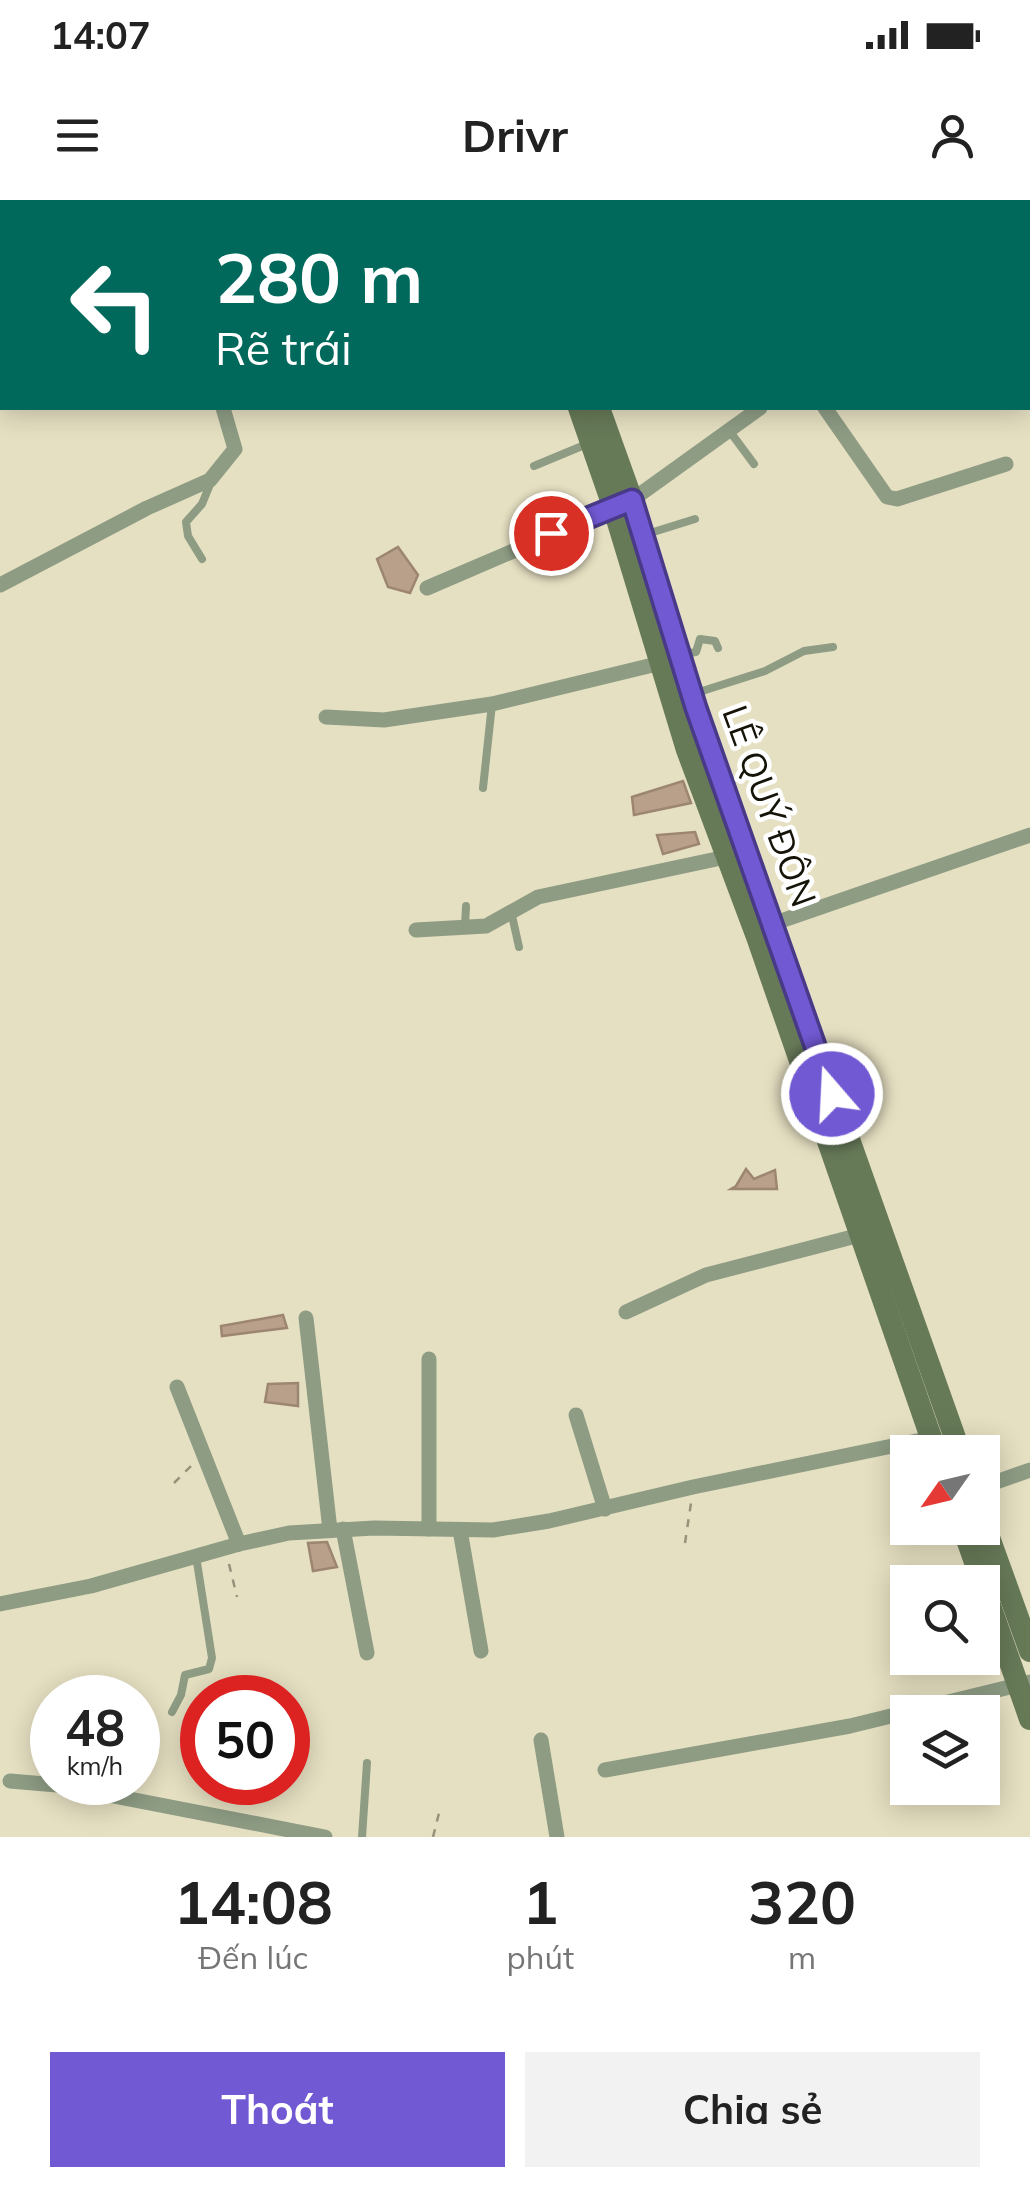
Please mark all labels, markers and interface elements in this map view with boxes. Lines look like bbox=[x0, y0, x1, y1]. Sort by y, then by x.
text: 14:07 bbox=[50, 11, 151, 59]
text: Drivr bbox=[462, 107, 568, 163]
icon: menu bbox=[50, 108, 105, 163]
icon: person bbox=[925, 108, 980, 163]
text: 280 m bbox=[215, 233, 423, 321]
icon: left bbox=[50, 240, 180, 370]
text: Rẽ trái bbox=[215, 320, 352, 376]
pin bbox=[509, 491, 594, 576]
icon: arrive bbox=[524, 506, 579, 561]
street label: LÊ QUÝ ĐÔN bbox=[713, 699, 827, 912]
position arrow bbox=[780, 1042, 884, 1146]
north arrow bbox=[890, 1435, 1000, 1545]
map controls bbox=[890, 1435, 1000, 1805]
button: search bbox=[890, 1565, 1000, 1675]
speed limit sign: 50 bbox=[180, 1675, 310, 1805]
button: layers bbox=[890, 1695, 1000, 1805]
text: 48 bbox=[65, 1696, 125, 1759]
text: km/h bbox=[67, 1750, 123, 1781]
text: 14:08 bbox=[174, 1864, 333, 1939]
text: 1 bbox=[522, 1864, 558, 1939]
text: 320 bbox=[748, 1864, 856, 1939]
text: Đến lúc bbox=[198, 1937, 308, 1977]
text: phút bbox=[507, 1937, 574, 1977]
text: m bbox=[788, 1937, 816, 1977]
button: Thoát bbox=[50, 2052, 505, 2167]
button: Chia sẻ bbox=[525, 2052, 980, 2167]

